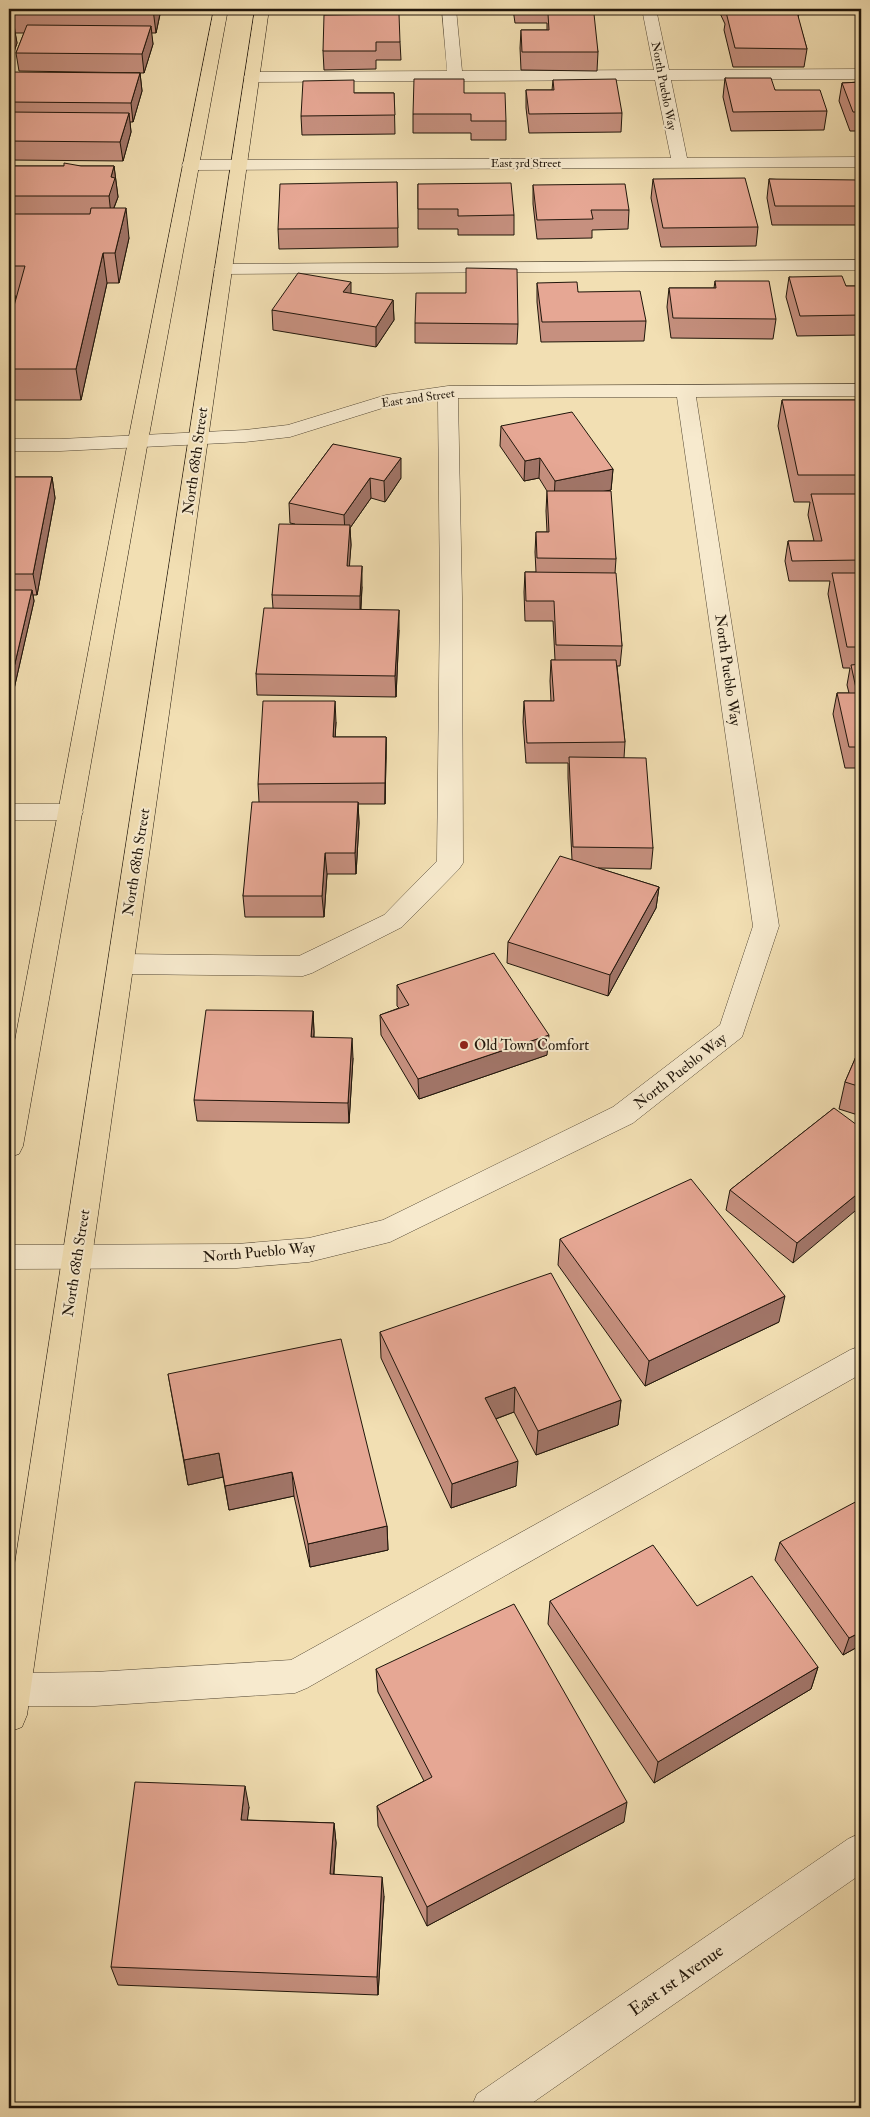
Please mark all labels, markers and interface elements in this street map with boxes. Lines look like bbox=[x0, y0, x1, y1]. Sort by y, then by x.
street label: North Pueblo Way bbox=[648, 40, 680, 132]
street label: East 3rd Street bbox=[491, 156, 561, 171]
street label: East 2nd Street bbox=[381, 386, 456, 411]
street label: North 68th Street bbox=[179, 406, 212, 516]
street label: North Pueblo Way bbox=[710, 613, 745, 728]
street label: North 68th Street bbox=[119, 807, 154, 917]
street label: North Pueblo Way bbox=[630, 1029, 731, 1114]
place label: Old Town Comfort bbox=[474, 1036, 589, 1055]
marker: Old Town Comfort bbox=[458, 1039, 470, 1051]
street label: North 68th Street bbox=[59, 1208, 94, 1318]
street label: North Pueblo Way bbox=[202, 1238, 316, 1267]
street label: East 1st Avenue bbox=[624, 1939, 729, 2022]

